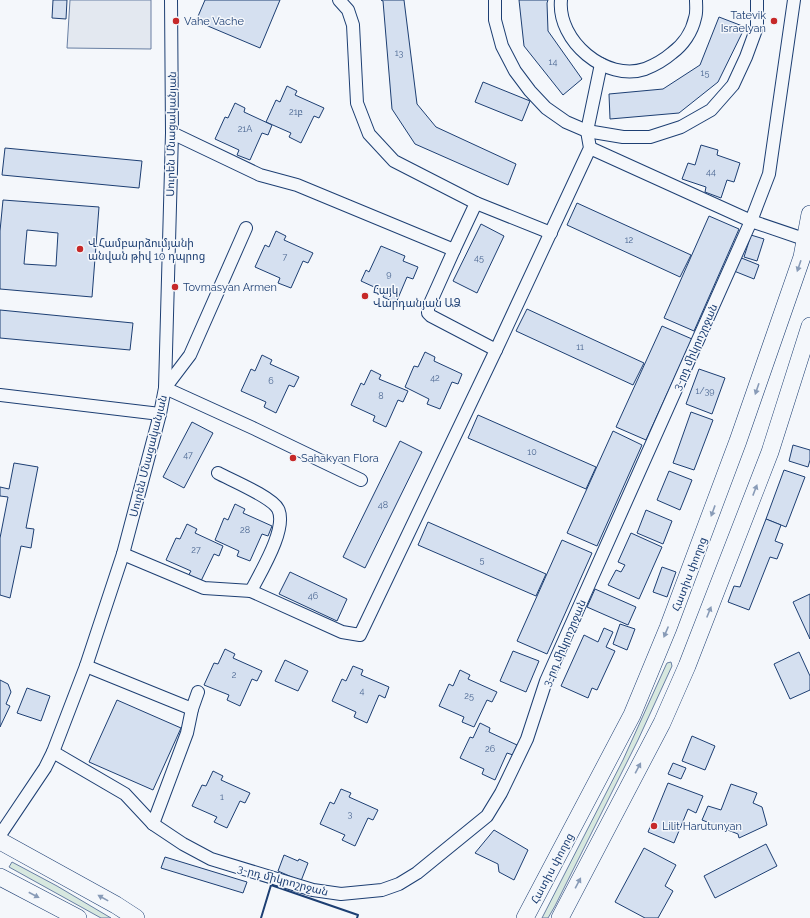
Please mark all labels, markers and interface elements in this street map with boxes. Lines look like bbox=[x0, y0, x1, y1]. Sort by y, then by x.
place label: Tatevik Israelyan bbox=[721, 9, 766, 35]
place label: Vahe Vache bbox=[184, 15, 245, 28]
marker: Vahe Vache bbox=[171, 16, 181, 26]
marker: Tatevik Israelyan bbox=[769, 16, 779, 26]
house number: 13 bbox=[395, 48, 404, 58]
house number: 14 bbox=[549, 57, 557, 67]
house number: 15 bbox=[701, 68, 709, 78]
street label: Սուրեն Մնացականյան bbox=[164, 71, 179, 197]
house number: 21բ bbox=[289, 107, 303, 117]
house number: 21A bbox=[238, 124, 252, 134]
house number: 44 bbox=[706, 167, 716, 177]
house number: 12 bbox=[625, 235, 634, 245]
place label: Վ.Համբարձումյանի անվան թիվ 10 դպրոց bbox=[88, 237, 205, 263]
marker: Վ.Համբարձումյանի անվան թիվ 10 դպրոց bbox=[75, 244, 85, 254]
house number: 7 bbox=[283, 252, 288, 262]
house number: 45 bbox=[474, 253, 484, 263]
one-way arrow bbox=[796, 260, 802, 272]
house number: 9 bbox=[386, 269, 392, 279]
place label: Tovmasyan Armen bbox=[183, 281, 277, 294]
marker: Tovmasyan Armen bbox=[170, 282, 180, 292]
place label: Հայկ Վարդանյան ԱՁ bbox=[373, 284, 461, 310]
marker: Հայկ Վարդանյան ԱՁ bbox=[360, 291, 370, 301]
street label: 3-րդ միկրոշրջան bbox=[670, 302, 720, 393]
house number: 11 bbox=[576, 342, 584, 352]
house number: 42 bbox=[430, 373, 440, 383]
house number: 6 bbox=[268, 376, 274, 386]
one-way arrow bbox=[753, 383, 759, 395]
house number: 1/39 bbox=[695, 386, 715, 396]
house number: 8 bbox=[378, 391, 384, 401]
street label: Սուրեն Մնացականյան bbox=[127, 394, 170, 519]
house number: 10 bbox=[527, 447, 537, 457]
house number: 47 bbox=[183, 450, 193, 460]
place label: Sahakyan Flora bbox=[301, 452, 379, 465]
marker: Sahakyan Flora bbox=[288, 453, 298, 463]
one-way arrow bbox=[753, 484, 759, 496]
house number: 48 bbox=[378, 500, 388, 510]
one-way arrow bbox=[709, 505, 715, 517]
house number: 28 bbox=[240, 525, 250, 535]
street label: Հատիս փողոց bbox=[669, 535, 710, 613]
house number: 27 bbox=[191, 545, 201, 555]
house number: 5 bbox=[480, 555, 485, 565]
house number: 46 bbox=[308, 591, 319, 601]
street label: 3-րդ միկրոշրջան bbox=[540, 598, 589, 689]
one-way arrow bbox=[706, 605, 712, 617]
one-way arrow bbox=[663, 627, 669, 638]
house number: 2 bbox=[232, 670, 237, 680]
house number: 4 bbox=[360, 686, 365, 696]
house number: 25 bbox=[464, 691, 474, 701]
house number: 26 bbox=[485, 744, 496, 754]
one-way arrow bbox=[635, 763, 642, 774]
house number: 1 bbox=[220, 792, 224, 802]
house number: 3 bbox=[348, 809, 353, 819]
place label: Lilit Harutunyan bbox=[662, 820, 742, 833]
marker: Lilit Harutunyan bbox=[649, 821, 659, 831]
street label: Հատիս փողոց bbox=[528, 831, 577, 906]
street label: 3-րդ միկրոշրջան bbox=[236, 862, 330, 899]
one-way arrow bbox=[575, 878, 581, 889]
one-way arrow bbox=[29, 892, 40, 898]
one-way arrow bbox=[97, 894, 108, 901]

